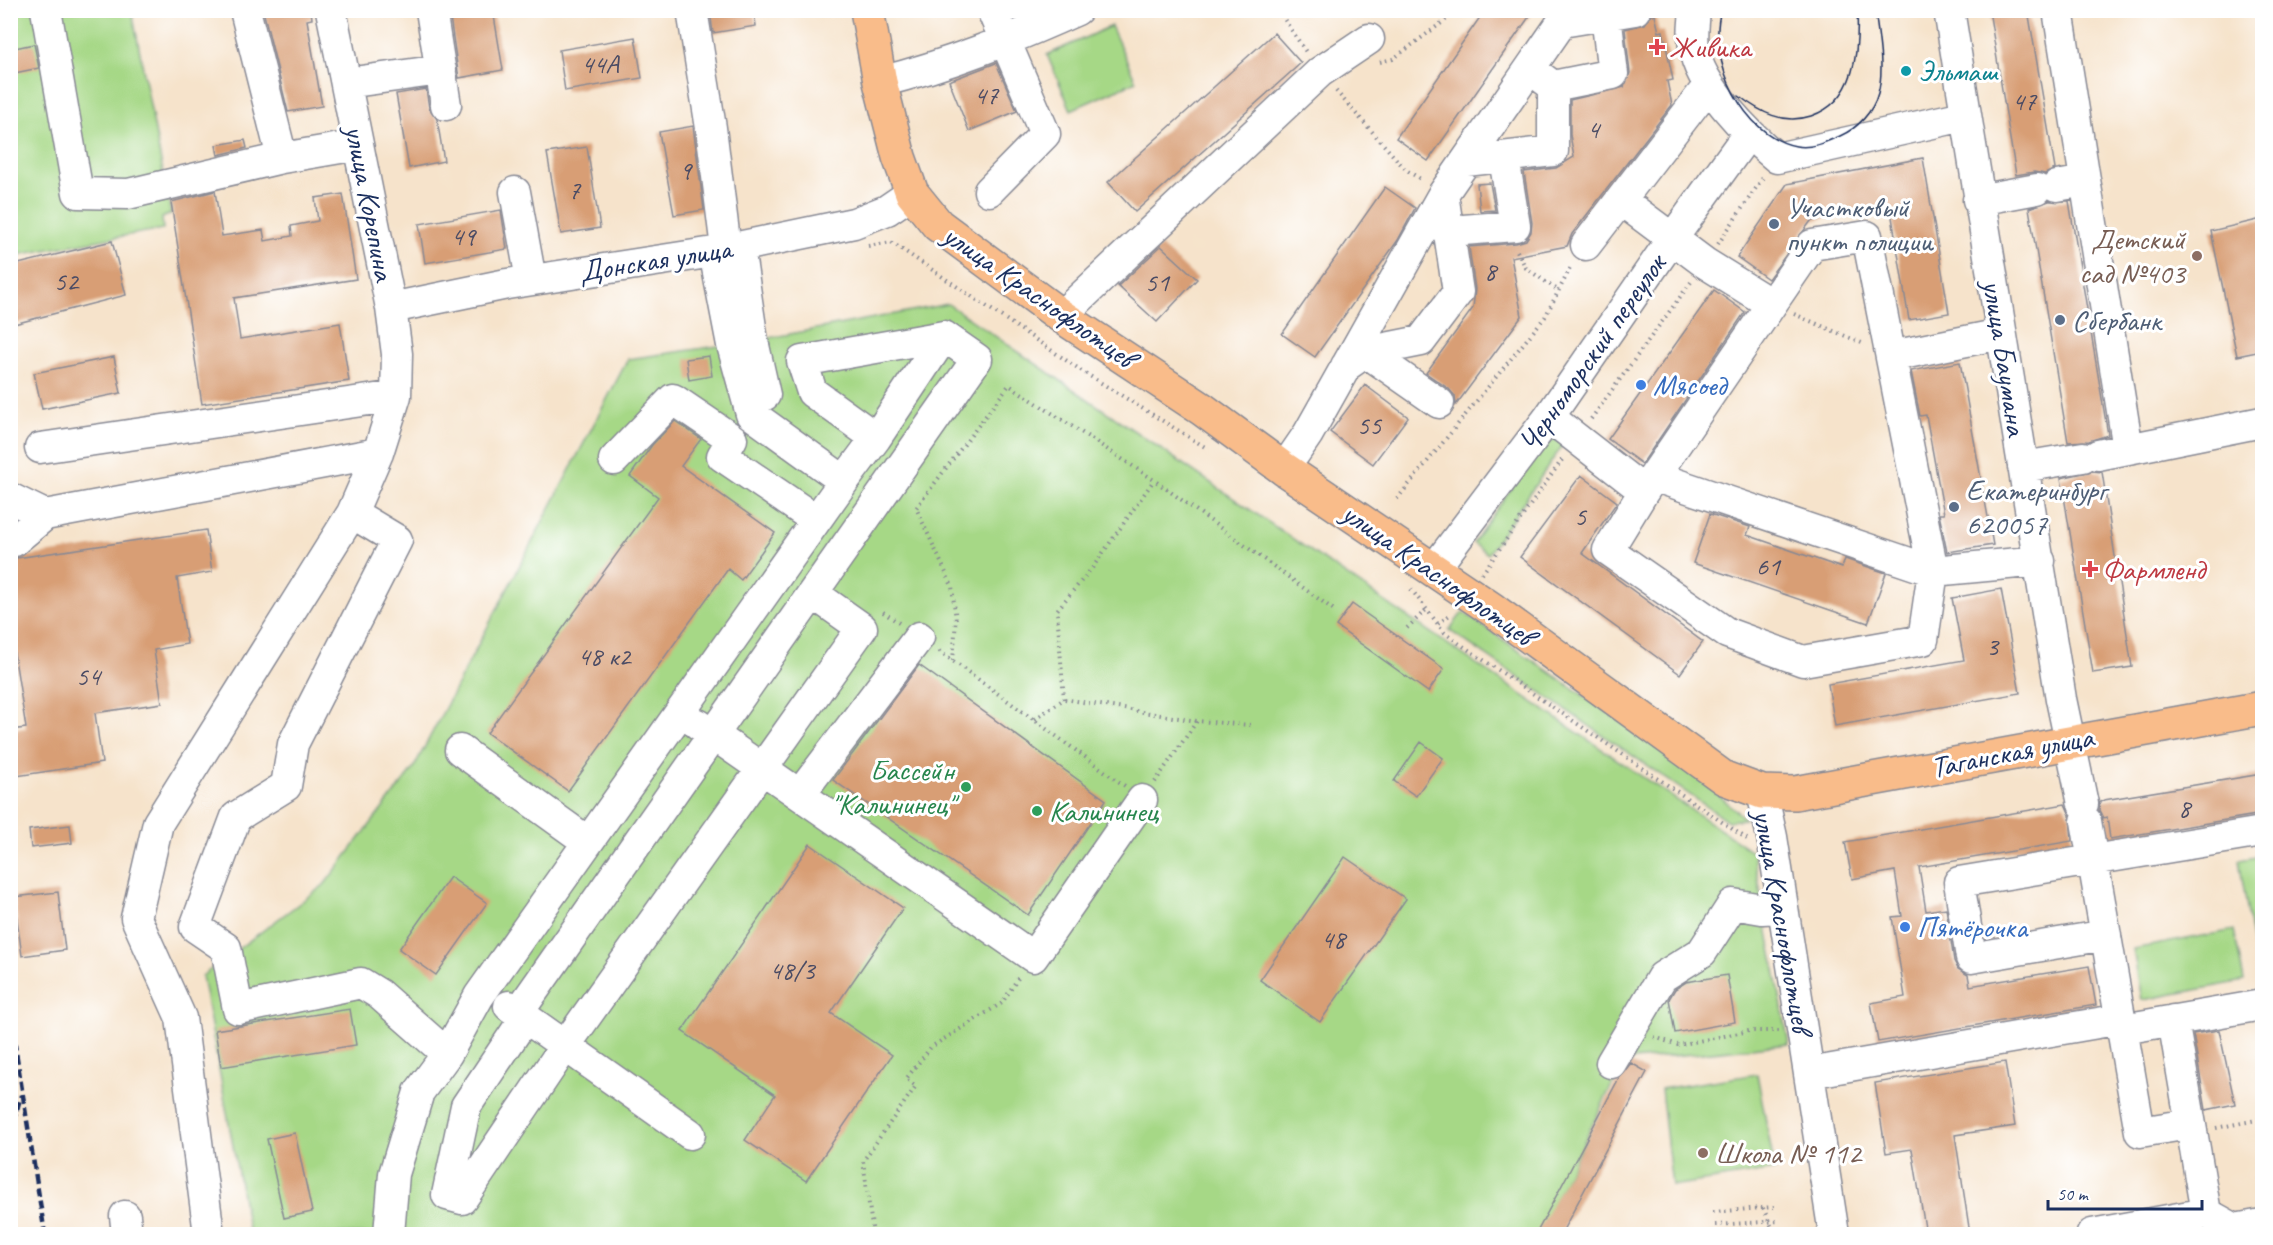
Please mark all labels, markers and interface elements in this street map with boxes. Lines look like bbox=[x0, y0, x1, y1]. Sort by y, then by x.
place label: Живика bbox=[1669, 28, 1753, 66]
marker: Живика bbox=[1650, 40, 1664, 54]
house number: 44А bbox=[581, 47, 620, 81]
place label: Эльмаш bbox=[1918, 52, 1999, 90]
marker: Эльмаш bbox=[1899, 64, 1913, 78]
house number: 47 bbox=[974, 78, 1000, 112]
house number: 47 bbox=[2012, 84, 2038, 118]
house number: 4 bbox=[1587, 112, 1602, 146]
street label: улица Корепина bbox=[336, 120, 404, 286]
house number: 9 bbox=[679, 153, 693, 187]
house number: 7 bbox=[568, 173, 582, 207]
place label: Участковый пункт полиции bbox=[1786, 188, 1934, 260]
street label: улица Краснофлотцев bbox=[934, 215, 1148, 380]
marker: Участковый пункт полиции bbox=[1767, 217, 1781, 231]
house number: 49 bbox=[451, 219, 477, 253]
place label: Детский сад №403 bbox=[2079, 220, 2187, 292]
street label: Донская улица bbox=[576, 229, 736, 291]
street label: Черноморский переулок bbox=[1510, 244, 1676, 459]
marker: Детский сад №403 bbox=[2190, 249, 2204, 263]
house number: 8 bbox=[1484, 254, 1499, 288]
house number: 52 bbox=[54, 264, 80, 298]
house number: 51 bbox=[1145, 265, 1171, 299]
street label: улица Баумана bbox=[1974, 276, 2036, 440]
place label: Сбербанк bbox=[2072, 301, 2163, 339]
marker: Сбербанк bbox=[2053, 313, 2067, 327]
place label: Мясоед bbox=[1653, 366, 1728, 404]
marker: Мясоед bbox=[1634, 378, 1648, 392]
house number: 55 bbox=[1357, 408, 1383, 442]
place label: Екатеринбург 620057 bbox=[1966, 471, 2110, 543]
street label: улица Краснофлотцев bbox=[1333, 493, 1547, 658]
house number: 5 bbox=[1574, 499, 1588, 533]
marker: Екатеринбург 620057 bbox=[1947, 500, 1961, 514]
house number: 61 bbox=[1756, 549, 1782, 583]
place label: Фармленд bbox=[2102, 550, 2207, 588]
marker: Фармленд bbox=[2083, 562, 2097, 576]
house number: 3 bbox=[1986, 629, 2000, 663]
house number: 48 к2 bbox=[578, 639, 632, 673]
house number: 54 bbox=[76, 659, 103, 693]
street label: Таганская улица bbox=[1928, 717, 2098, 786]
place label: Бассейн "Калининец" bbox=[831, 751, 960, 823]
marker: Бассейн "Калининец" bbox=[959, 780, 973, 794]
house number: 8 bbox=[2178, 791, 2193, 825]
place label: Калининец bbox=[1049, 792, 1160, 830]
marker: Калининец bbox=[1030, 804, 1044, 818]
street label: улица Краснофлотцев bbox=[1744, 805, 1822, 1042]
place label: Пятёрочка bbox=[1917, 908, 2029, 946]
marker: Пятёрочка bbox=[1898, 920, 1912, 934]
house number: 48 bbox=[1321, 922, 1348, 956]
house number: 48/3 bbox=[769, 953, 817, 987]
place label: Школа № 112 bbox=[1715, 1134, 1863, 1172]
marker: Школа № 112 bbox=[1696, 1146, 1710, 1160]
scale bar bbox=[2048, 1173, 2202, 1211]
text: 50 m bbox=[2057, 1183, 2090, 1205]

